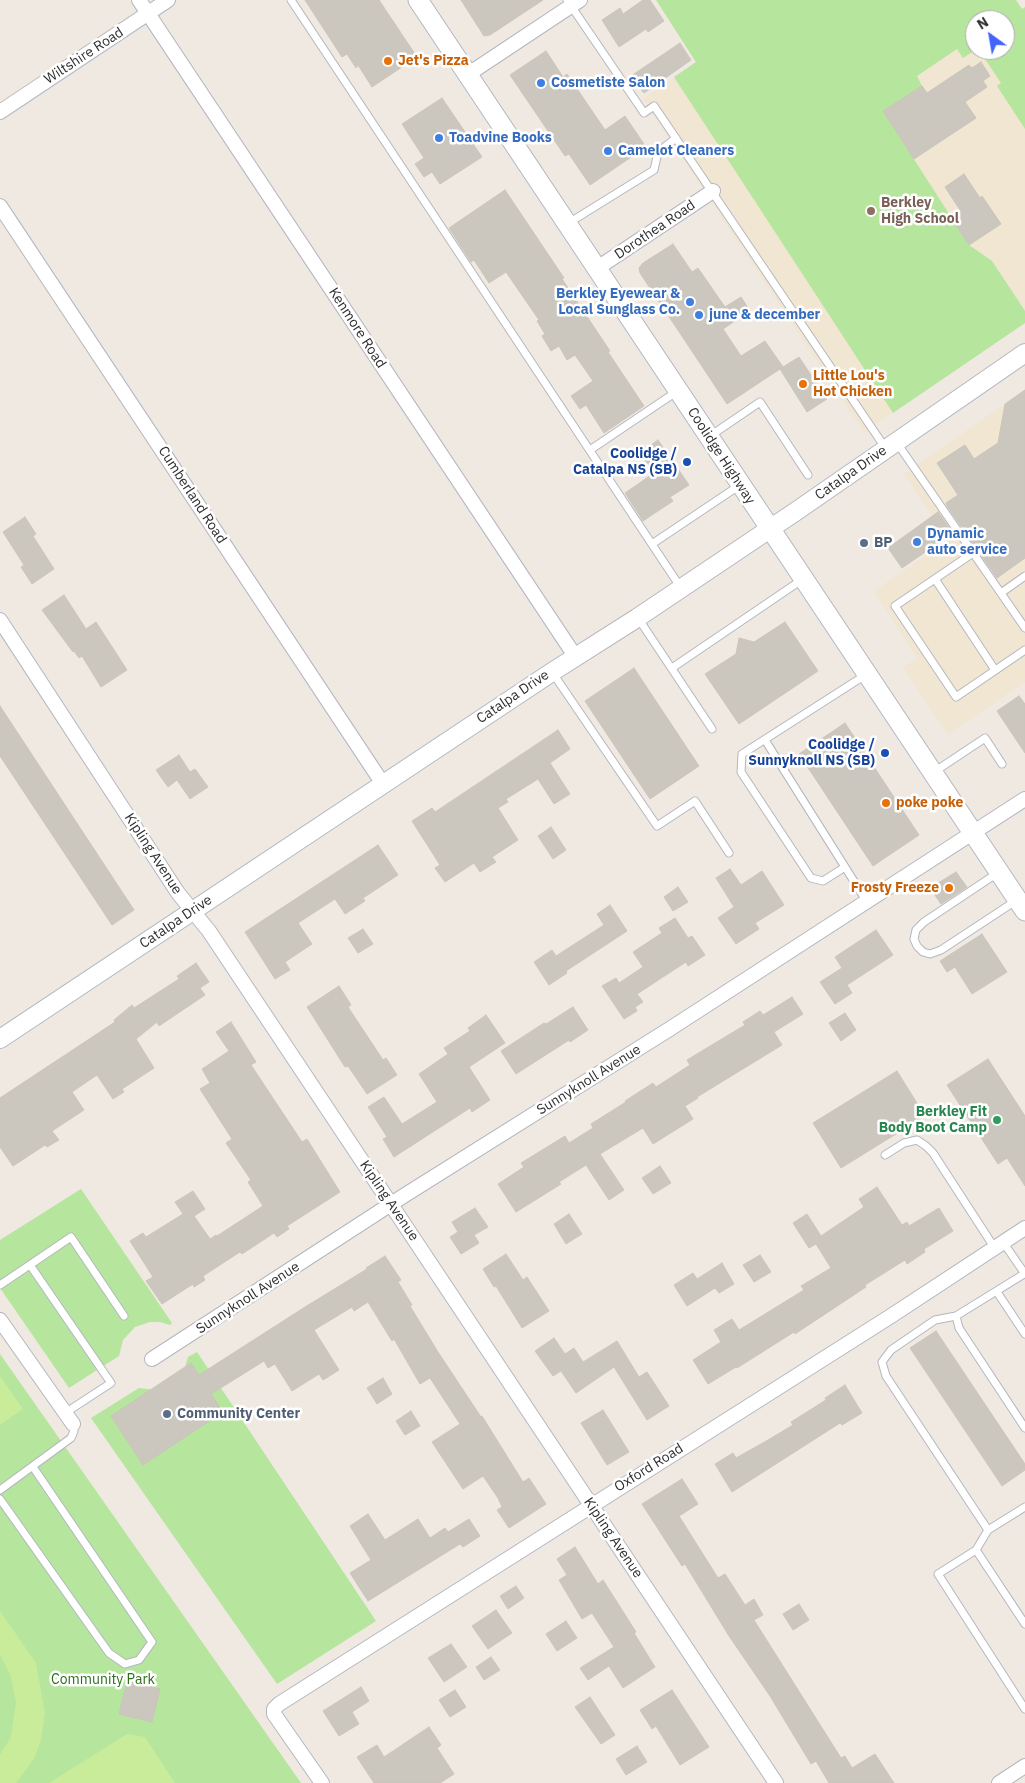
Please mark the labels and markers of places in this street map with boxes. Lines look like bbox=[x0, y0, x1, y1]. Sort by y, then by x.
place label: Jet's Pizza bbox=[398, 53, 469, 69]
marker: Jet's Pizza bbox=[382, 55, 394, 67]
place label: Cosmetiste Salon bbox=[551, 75, 665, 91]
marker: Cosmetiste Salon bbox=[535, 77, 547, 89]
place label: Toadvine Books bbox=[449, 130, 552, 146]
marker: Toadvine Books bbox=[433, 132, 445, 144]
place label: Camelot Cleaners bbox=[618, 143, 734, 159]
marker: Camelot Cleaners bbox=[602, 145, 614, 157]
place label: Berkley High School bbox=[881, 195, 959, 228]
marker: Berkley High School bbox=[865, 205, 877, 217]
place label: Berkley Eyewear & Local Sunglass Co. bbox=[556, 286, 680, 318]
marker: Berkley Eyewear & Local Sunglass Co. bbox=[684, 296, 696, 308]
place label: june & december bbox=[709, 307, 820, 323]
marker: june & december bbox=[693, 309, 705, 321]
place label: Little Lou's Hot Chicken bbox=[813, 368, 892, 401]
marker: Little Lou's Hot Chicken bbox=[797, 378, 809, 390]
place label: Coolidge / Catalpa NS (SB) bbox=[573, 446, 677, 478]
marker: Coolidge / Catalpa NS (SB) bbox=[681, 456, 693, 468]
place label: Dynamic auto service bbox=[927, 526, 1007, 558]
place label: BP bbox=[874, 535, 893, 551]
marker: Dynamic auto service bbox=[911, 536, 923, 548]
marker: BP bbox=[858, 537, 870, 549]
place label: Coolidge / Sunnyknoll NS (SB) bbox=[748, 737, 875, 770]
marker: Coolidge / Sunnyknoll NS (SB) bbox=[879, 747, 891, 759]
place label: poke poke bbox=[896, 795, 963, 811]
marker: poke poke bbox=[880, 797, 892, 809]
place label: Frosty Freeze bbox=[851, 880, 939, 896]
marker: Frosty Freeze bbox=[943, 882, 955, 894]
place label: Berkley Fit Body Boot Camp bbox=[879, 1104, 987, 1136]
marker: Berkley Fit Body Boot Camp bbox=[991, 1114, 1003, 1126]
place label: Community Center bbox=[177, 1406, 300, 1422]
marker: Community Center bbox=[161, 1408, 173, 1420]

